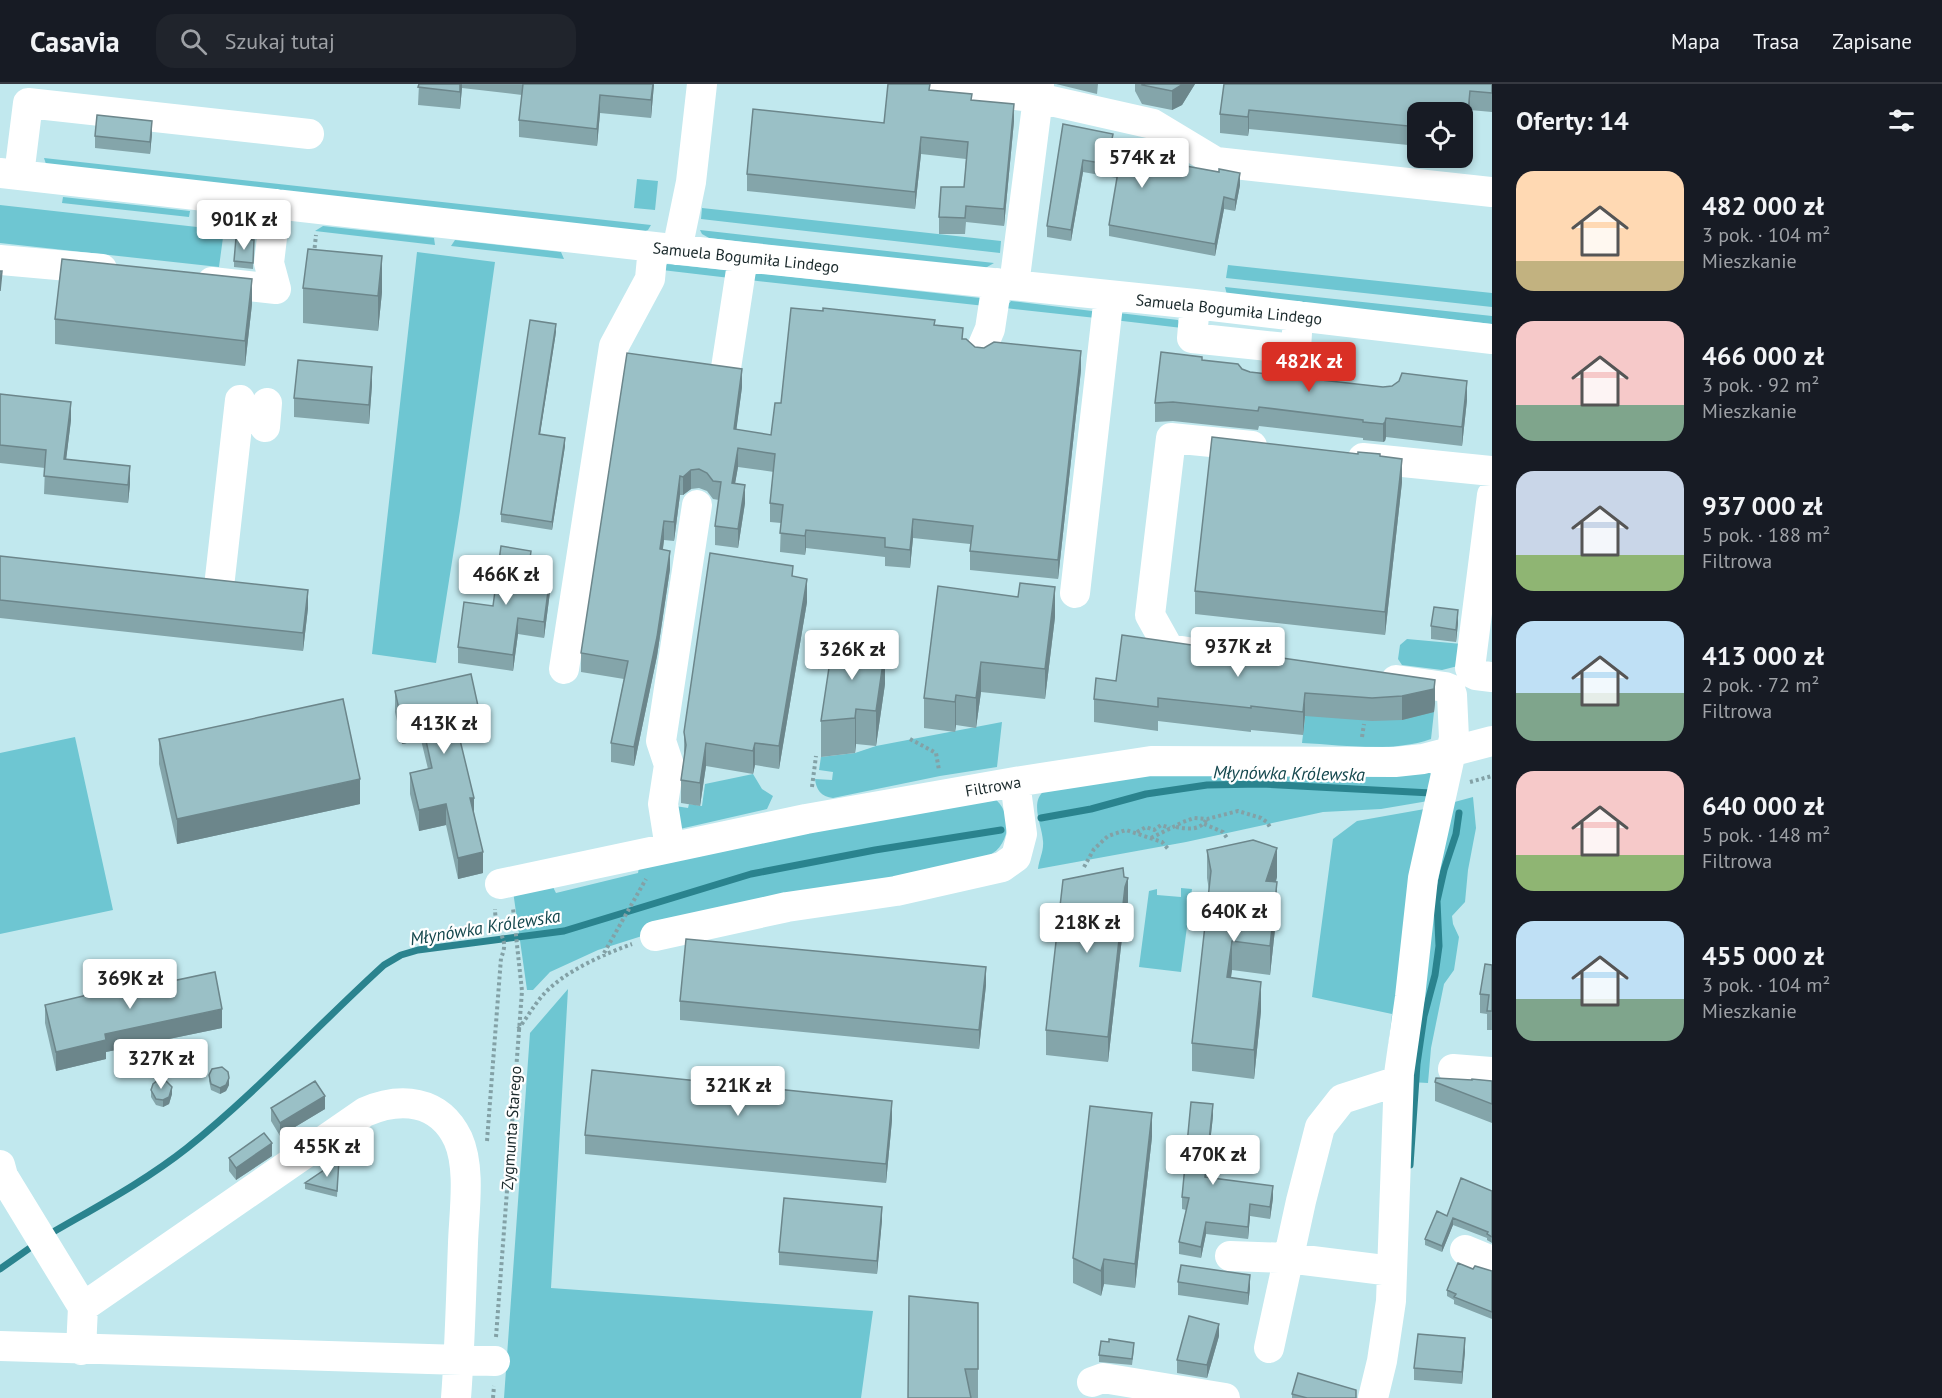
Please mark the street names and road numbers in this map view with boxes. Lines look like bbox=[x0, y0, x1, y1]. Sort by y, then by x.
street label: Samuela Bogumiła Lindego bbox=[652, 237, 840, 277]
street label: Samuela Bogumiła Lindego bbox=[1135, 289, 1323, 329]
street label: Filtrowa bbox=[964, 771, 1022, 801]
street label: Zygmunta Starego bbox=[497, 1065, 525, 1191]

